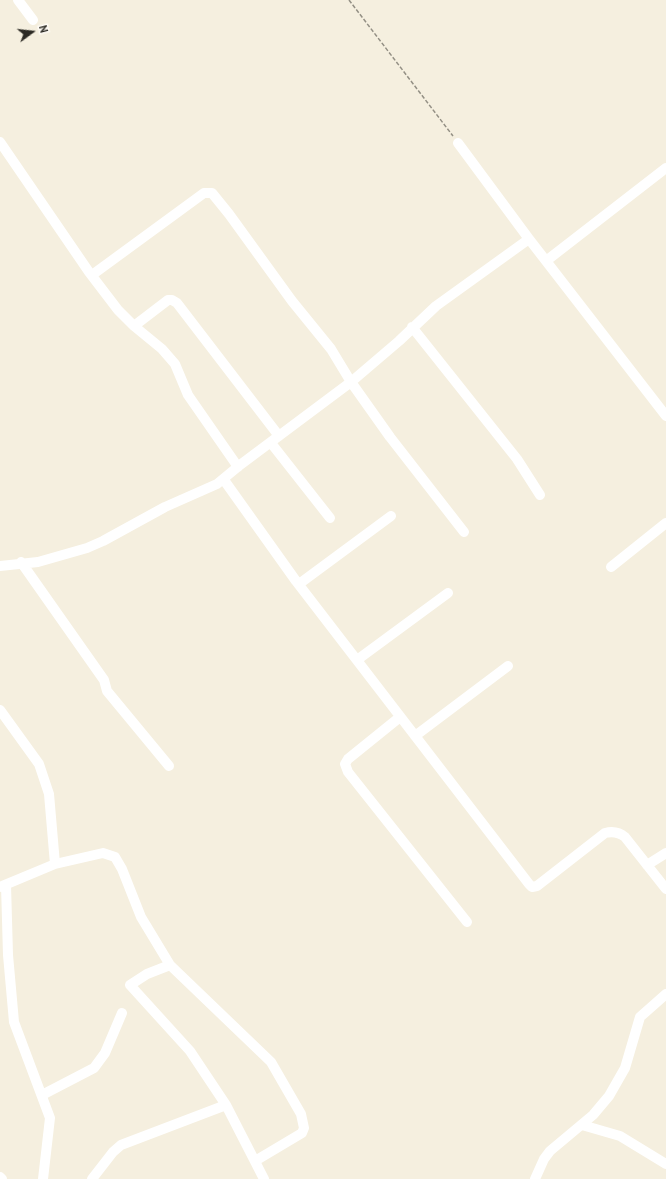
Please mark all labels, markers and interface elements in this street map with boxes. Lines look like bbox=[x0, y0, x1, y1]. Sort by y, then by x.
north arrow bbox=[12, 12, 52, 52]
text: N bbox=[36, 24, 51, 34]

